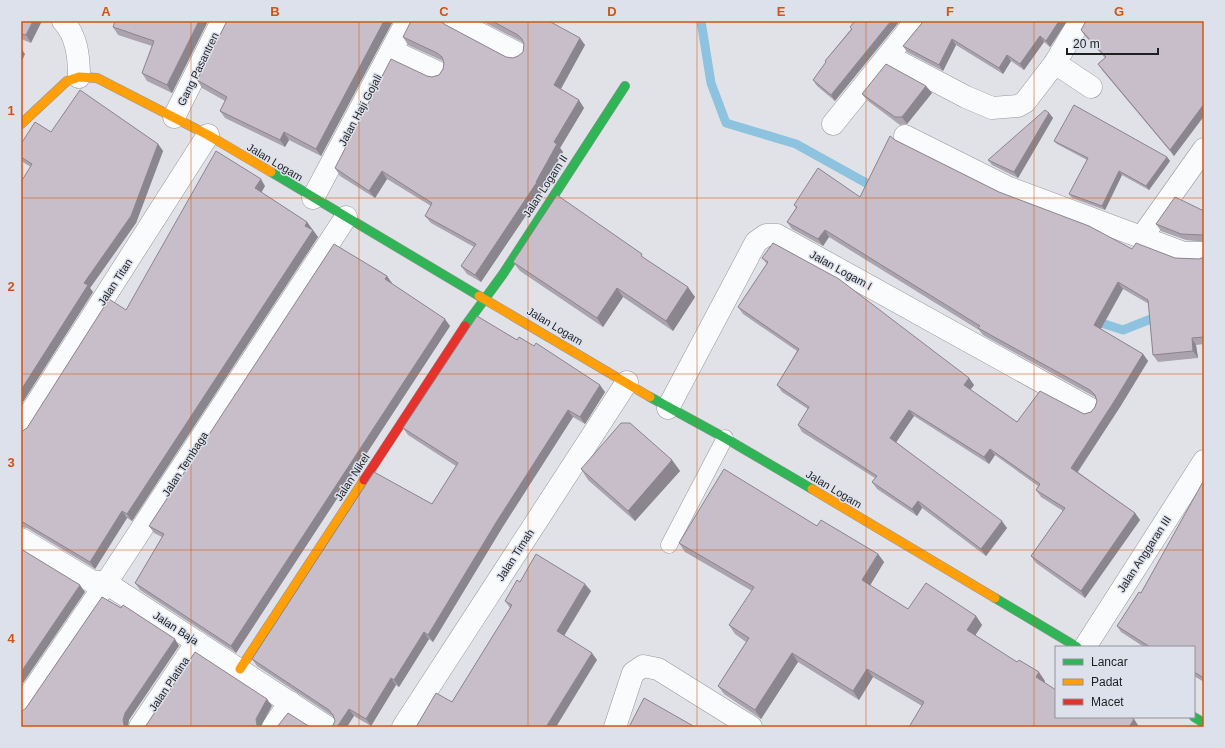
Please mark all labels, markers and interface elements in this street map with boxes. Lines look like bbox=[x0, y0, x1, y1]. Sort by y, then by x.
text: A bbox=[101, 4, 111, 19]
text: B bbox=[270, 4, 280, 19]
text: C bbox=[439, 4, 449, 19]
text: D bbox=[607, 4, 617, 19]
text: E bbox=[777, 4, 786, 19]
text: F bbox=[946, 4, 954, 19]
text: G bbox=[1114, 4, 1124, 19]
street label: Gang Pasantren bbox=[175, 30, 221, 108]
scale bar bbox=[1067, 30, 1158, 56]
text: 20 m bbox=[1073, 37, 1100, 51]
street label: Jalan Haji Gojali bbox=[336, 72, 384, 148]
text: 1 bbox=[7, 103, 15, 118]
street label: Jalan Logam bbox=[245, 141, 305, 183]
street label: Jalan Logam II bbox=[520, 152, 570, 220]
street label: Jalan Logam I bbox=[808, 248, 874, 292]
street label: Jalan Titan bbox=[95, 256, 135, 308]
text: 2 bbox=[7, 279, 15, 294]
street label: Jalan Logam bbox=[525, 305, 585, 347]
street label: Jalan Tembaga bbox=[160, 429, 211, 498]
street label: Jalan Nikel bbox=[332, 451, 372, 503]
text: 3 bbox=[7, 455, 15, 470]
street label: Jalan Logam bbox=[804, 468, 864, 510]
street label: Jalan Anggaran III bbox=[1115, 514, 1173, 594]
street label: Jalan Timah bbox=[494, 527, 536, 583]
street label: Jalan Baja bbox=[151, 609, 202, 647]
text: 4 bbox=[7, 631, 15, 646]
legend bbox=[1055, 646, 1195, 718]
street label: Jalan Platina bbox=[146, 654, 192, 713]
text: Lancar bbox=[1091, 655, 1128, 669]
text: Padat bbox=[1091, 675, 1123, 689]
text: Macet bbox=[1091, 695, 1124, 709]

